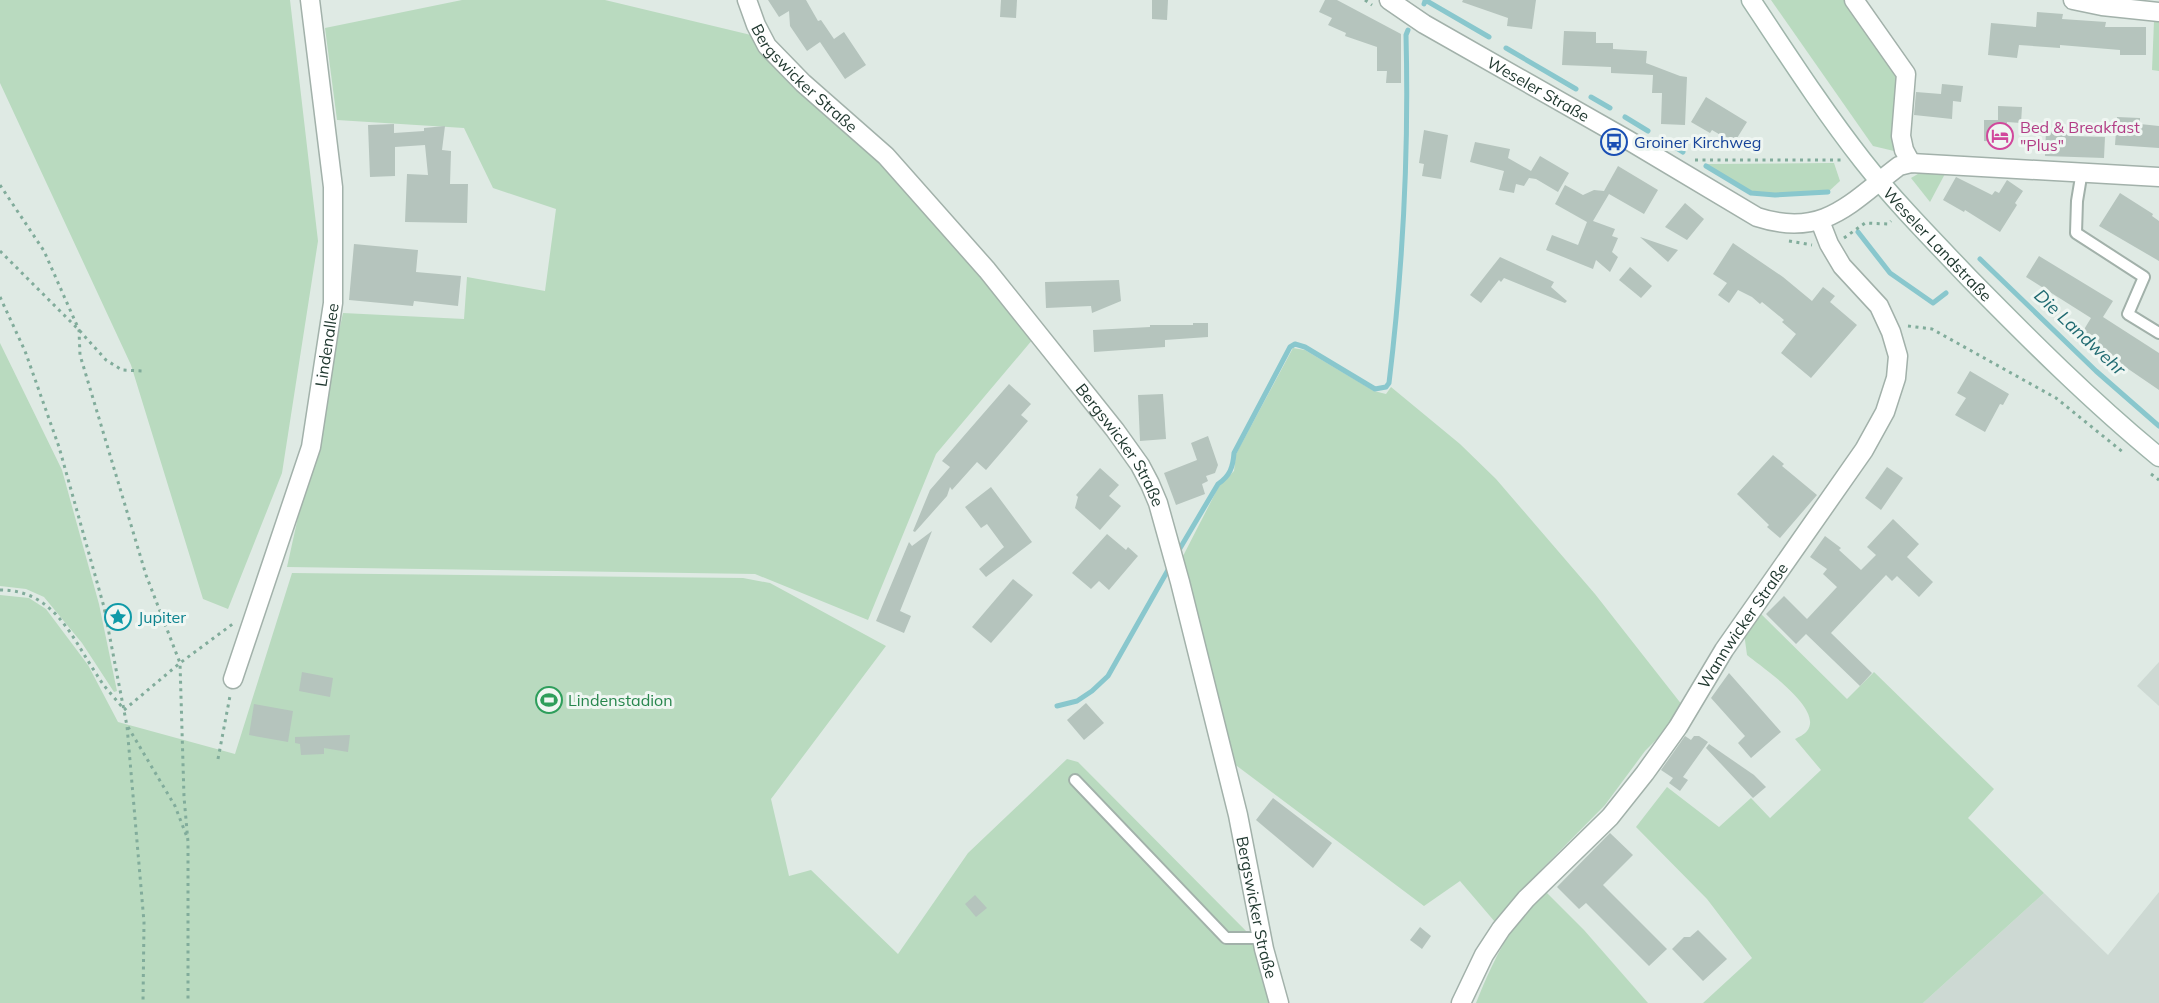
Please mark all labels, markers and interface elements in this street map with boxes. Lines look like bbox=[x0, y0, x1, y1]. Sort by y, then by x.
street label: Bergswicker Straße bbox=[747, 20, 862, 136]
street label: Weseler Straße bbox=[1484, 52, 1593, 126]
place label: Bed & Breakfast "Plus" bbox=[2020, 117, 2140, 155]
hotel icon: Bed & Breakfast "Plus" bbox=[1985, 121, 2015, 151]
bus stop icon: Groiner Kirchweg bbox=[1599, 127, 1629, 157]
place label: Groiner Kirchweg bbox=[1634, 132, 1761, 152]
street label: Weseler Landstraße bbox=[1879, 183, 1996, 305]
water label: Die Landwehr bbox=[2030, 284, 2132, 381]
street label: Lindenallee bbox=[310, 302, 343, 388]
street label: Bergswicker Straße bbox=[1072, 379, 1168, 509]
street label: Wannwicker Straße bbox=[1693, 559, 1792, 692]
place icon: Jupiter bbox=[103, 602, 133, 632]
place label: Jupiter bbox=[138, 607, 186, 627]
sports icon: Lindenstadion bbox=[534, 685, 564, 715]
place label: Lindenstadion bbox=[568, 690, 673, 710]
street label: Bergswicker Straße bbox=[1232, 834, 1282, 981]

